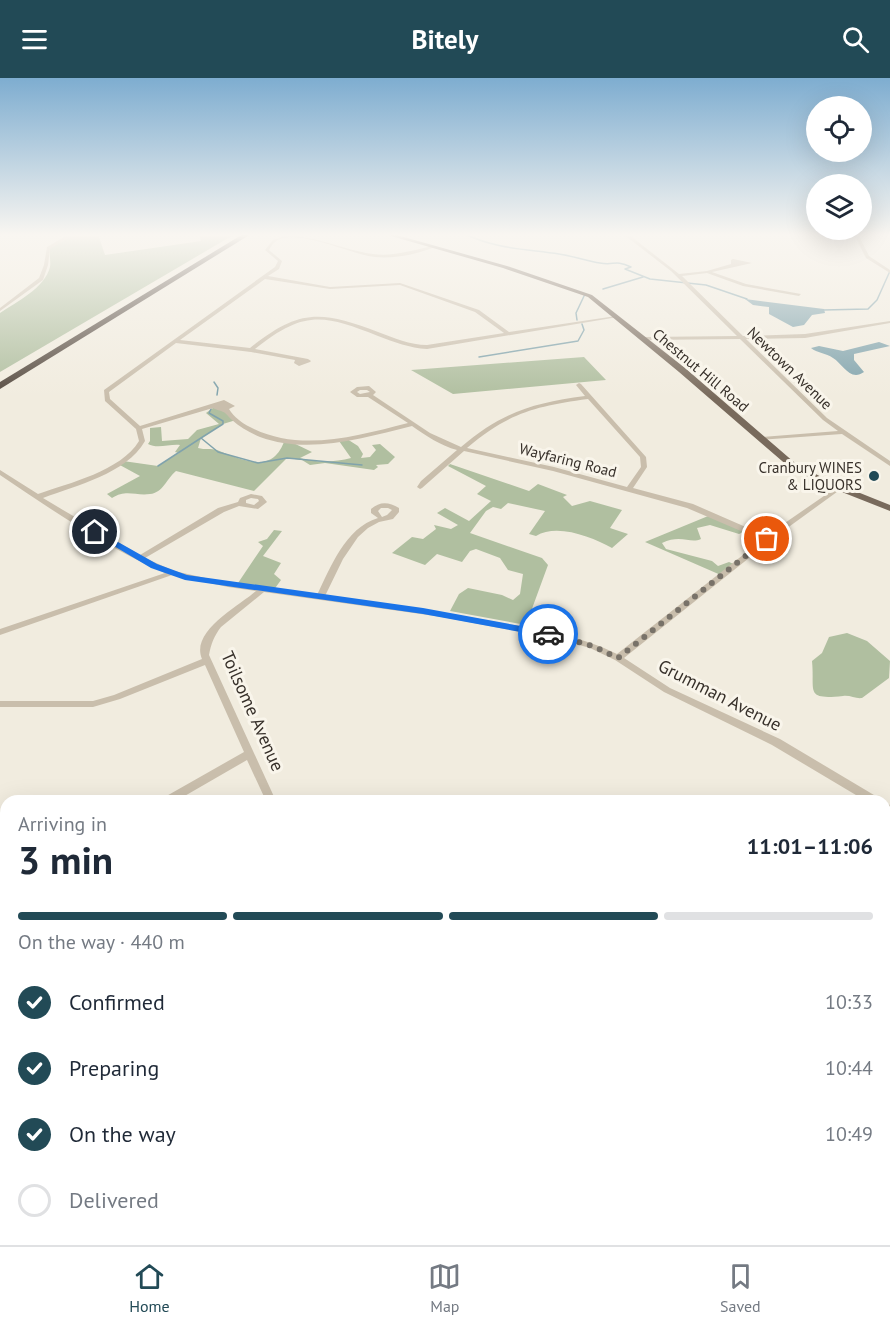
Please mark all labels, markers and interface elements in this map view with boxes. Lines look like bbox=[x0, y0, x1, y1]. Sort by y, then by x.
text: Bitely bbox=[411, 22, 479, 56]
icon: menu bbox=[18, 23, 51, 56]
icon: search bbox=[839, 23, 872, 56]
map controls bbox=[806, 96, 872, 240]
button: locate bbox=[806, 96, 872, 162]
button: layers bbox=[806, 174, 872, 240]
street label: Newtown Avenue bbox=[743, 323, 837, 413]
street label: Chestnut Hill Road bbox=[649, 324, 753, 416]
street label: Wayfaring Road bbox=[517, 439, 619, 481]
place label: Cranbury WINES & LIQUORS bbox=[759, 458, 862, 494]
marker: Cranbury WINES & LIQUORS bbox=[867, 469, 881, 483]
pin bbox=[69, 506, 120, 557]
pin bbox=[741, 513, 792, 564]
icon: home bbox=[78, 515, 111, 548]
icon: bag bbox=[750, 522, 783, 555]
courier bbox=[518, 604, 578, 664]
icon: car bbox=[532, 618, 565, 651]
street label: Toilsome Avenue bbox=[216, 647, 290, 775]
street label: Grumman Avenue bbox=[655, 654, 785, 736]
text: Arriving in bbox=[18, 811, 107, 837]
text: 11:01–11:06 bbox=[747, 832, 873, 860]
text: 3 min bbox=[18, 834, 113, 885]
text: On the way · 440 m bbox=[18, 929, 185, 955]
icon: check bbox=[18, 986, 51, 1019]
text: Confirmed bbox=[69, 988, 165, 1016]
text: 10:33 bbox=[825, 989, 873, 1015]
icon: check bbox=[18, 1052, 51, 1085]
text: Preparing bbox=[69, 1054, 159, 1082]
text: 10:44 bbox=[825, 1055, 873, 1081]
icon: check bbox=[18, 1118, 51, 1151]
text: On the way bbox=[69, 1120, 176, 1148]
text: 10:49 bbox=[825, 1121, 873, 1147]
text: Delivered bbox=[69, 1186, 159, 1214]
tab: Home bbox=[129, 1260, 170, 1316]
tab: Map bbox=[428, 1260, 461, 1316]
tab: Saved bbox=[720, 1260, 761, 1316]

